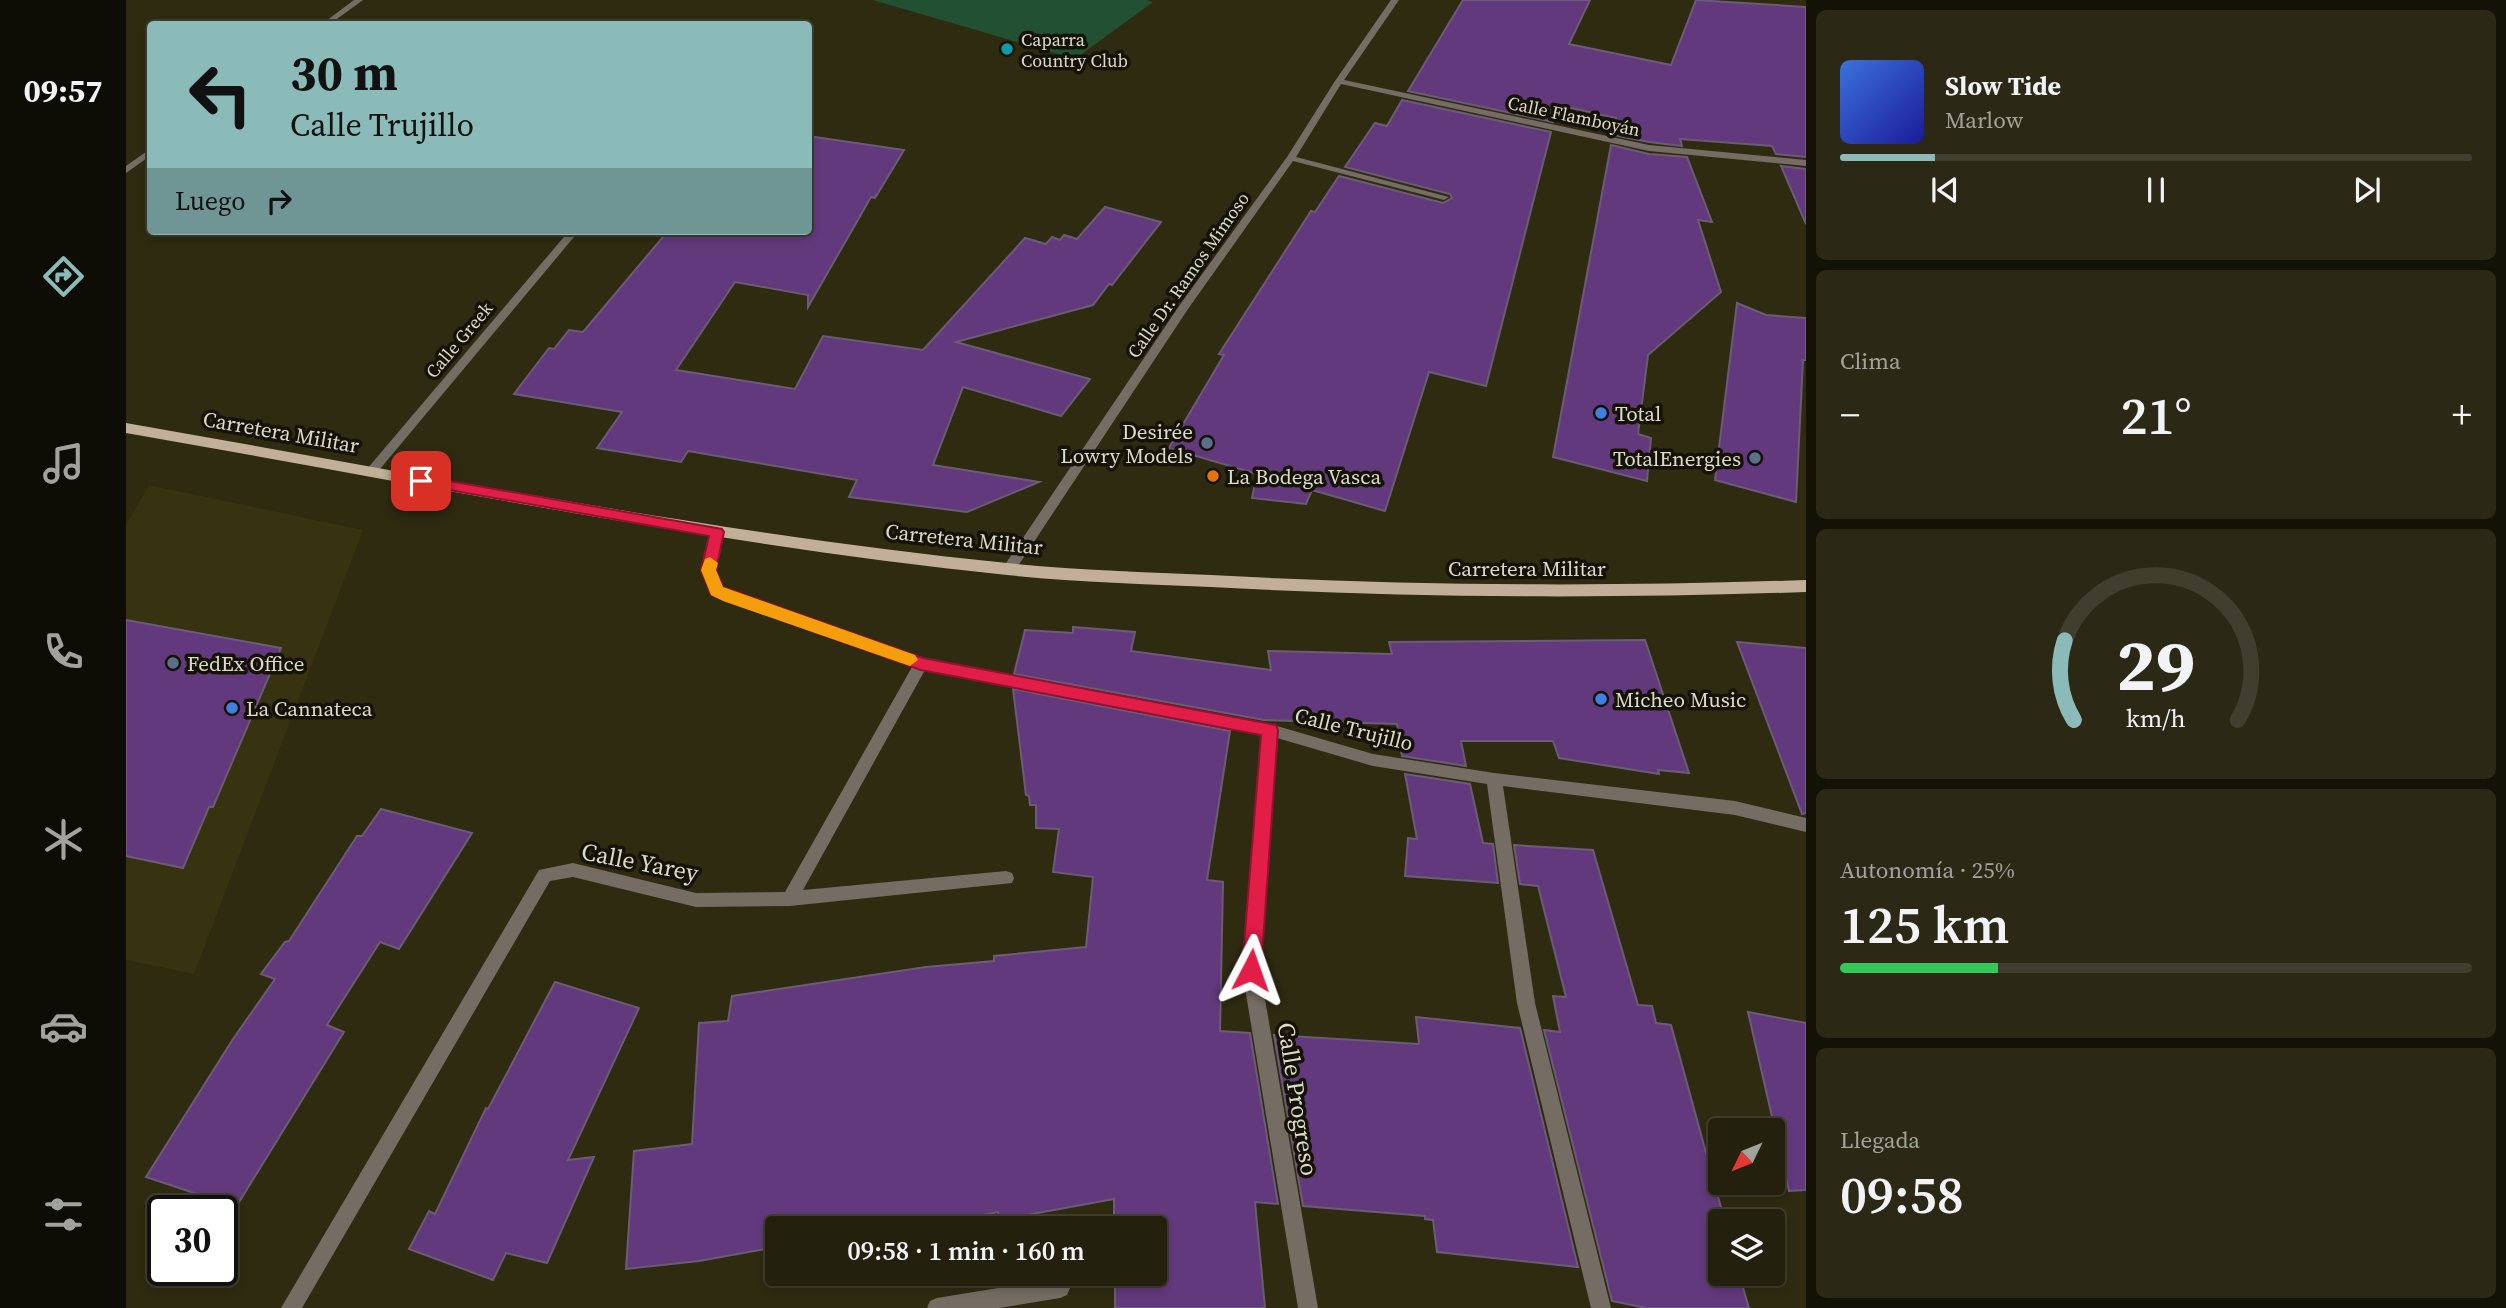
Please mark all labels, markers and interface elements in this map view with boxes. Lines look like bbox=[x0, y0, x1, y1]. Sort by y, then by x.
place label: Caparra Country Club bbox=[1021, 27, 1128, 73]
text: 30 m bbox=[290, 39, 398, 106]
marker: Caparra Country Club bbox=[999, 41, 1015, 57]
icon: left bbox=[175, 49, 266, 140]
text: Slow Tide bbox=[1945, 68, 2061, 104]
text: 09:57 bbox=[24, 69, 102, 113]
street label: Calle Flamboyán bbox=[1506, 90, 1642, 142]
text: Calle Trujillo bbox=[290, 103, 474, 147]
text: Marlow bbox=[1945, 104, 2023, 136]
icon: previous bbox=[1926, 171, 1964, 209]
icon: pause bbox=[2137, 171, 2175, 209]
icon: next bbox=[2348, 171, 2386, 209]
icon: right bbox=[260, 182, 298, 220]
text: Luego bbox=[175, 183, 246, 219]
street label: Calle Dr. Ramos Mimoso bbox=[1121, 187, 1255, 363]
icon: directions bbox=[39, 252, 88, 301]
street label: Calle Greek bbox=[420, 296, 498, 383]
text: Clima bbox=[1840, 345, 1901, 377]
text: 21° bbox=[2120, 380, 2192, 451]
text: − bbox=[1840, 389, 1860, 441]
text: + bbox=[2452, 389, 2472, 441]
place label: Total bbox=[1615, 399, 1661, 428]
street label: Carretera Militar bbox=[201, 404, 361, 460]
marker: Total bbox=[1593, 405, 1609, 421]
place label: Desirée Lowry Models bbox=[1060, 417, 1193, 470]
marker: Desirée Lowry Models bbox=[1199, 435, 1215, 451]
icon: music bbox=[39, 439, 88, 488]
place label: TotalEnergies bbox=[1613, 444, 1741, 473]
marker: TotalEnergies bbox=[1747, 450, 1763, 466]
pin bbox=[391, 451, 451, 511]
icon: arrive bbox=[402, 462, 440, 500]
place label: La Bodega Vasca bbox=[1227, 462, 1381, 491]
marker: La Bodega Vasca bbox=[1205, 468, 1221, 484]
street label: Carretera Militar bbox=[884, 516, 1044, 562]
street label: Carretera Militar bbox=[1448, 554, 1606, 583]
text: 29 bbox=[2117, 615, 2195, 714]
icon: phone bbox=[39, 627, 88, 676]
place label: FedEx Office bbox=[187, 649, 304, 678]
marker: FedEx Office bbox=[165, 655, 181, 671]
place label: Micheo Music bbox=[1615, 685, 1746, 714]
marker: Micheo Music bbox=[1593, 691, 1609, 707]
place label: La Cannateca bbox=[246, 694, 373, 723]
marker: La Cannateca bbox=[224, 700, 240, 716]
street label: Calle Trujillo bbox=[1292, 700, 1416, 758]
text: km/h bbox=[2126, 701, 2186, 735]
icon: climate bbox=[39, 815, 88, 864]
street label: Calle Yarey bbox=[579, 835, 702, 890]
text: Autonomía · 25% bbox=[1840, 854, 2015, 886]
text: 125 km bbox=[1840, 889, 2009, 960]
position arrow bbox=[1214, 933, 1288, 1007]
icon: car bbox=[39, 1002, 88, 1051]
street label: Calle Progreso bbox=[1270, 1020, 1326, 1178]
north arrow bbox=[1708, 1118, 1785, 1195]
map controls bbox=[1708, 1118, 1785, 1286]
text: Llegada bbox=[1840, 1124, 1920, 1156]
text: 09:58 bbox=[1840, 1159, 1964, 1230]
icon: filters bbox=[39, 1190, 88, 1239]
speed limit sign: 30 bbox=[147, 1195, 238, 1286]
button: layers bbox=[1708, 1209, 1785, 1286]
text: 09:58 · 1 min · 160 m bbox=[847, 1233, 1085, 1269]

